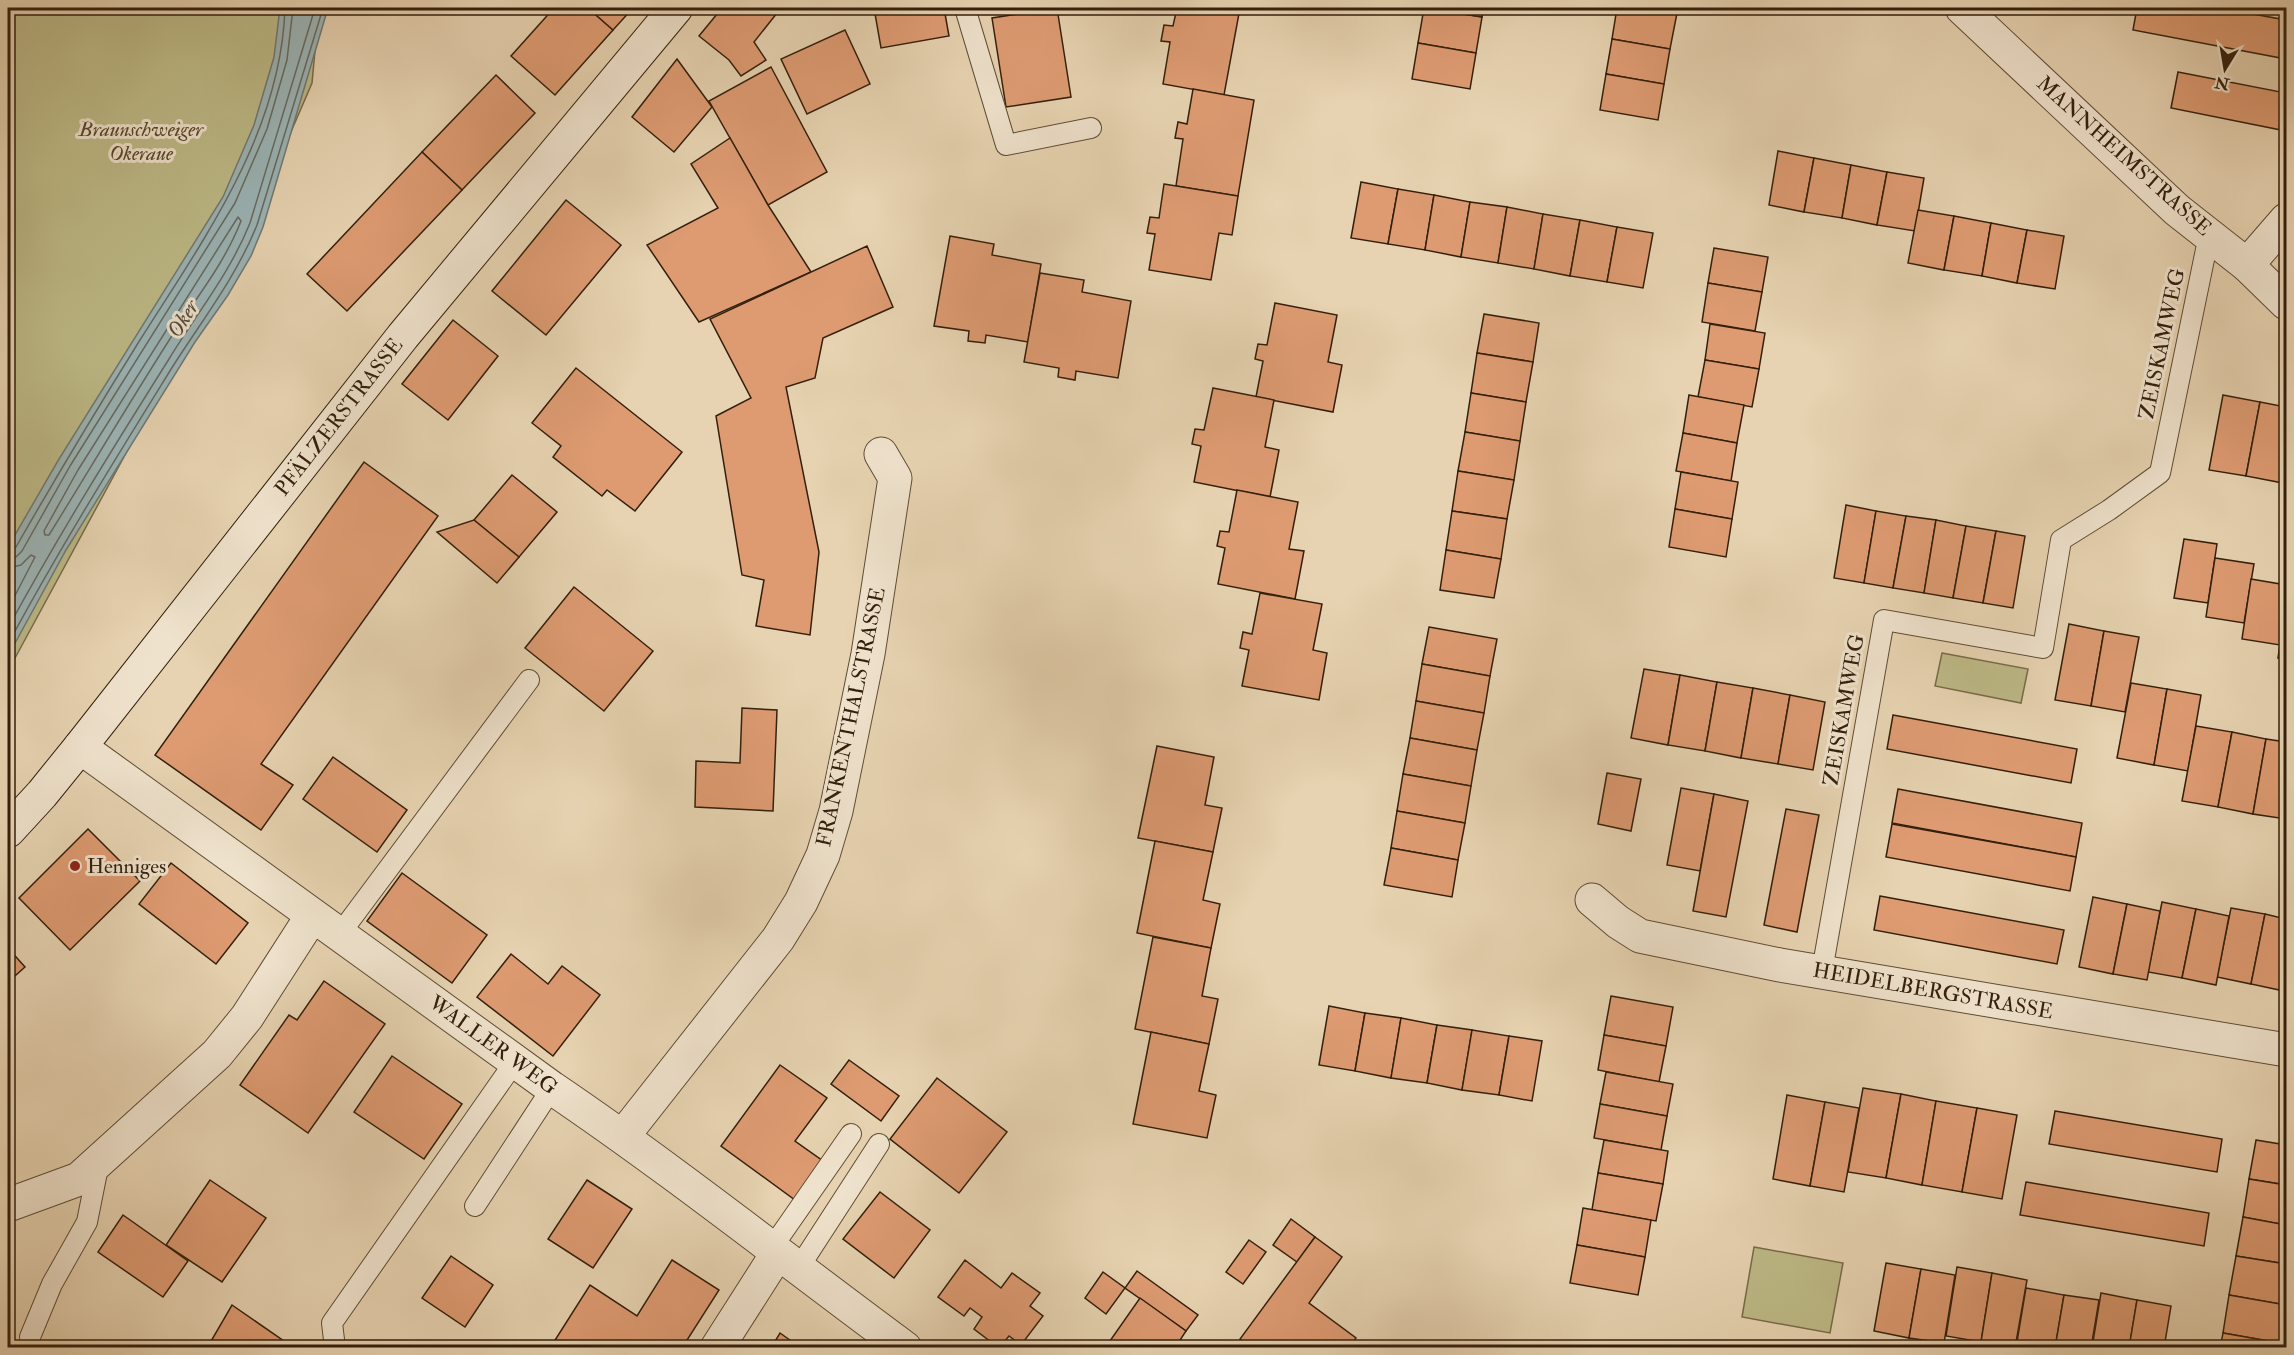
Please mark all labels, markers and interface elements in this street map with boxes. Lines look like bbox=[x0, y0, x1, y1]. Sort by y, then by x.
north arrow bbox=[2195, 39, 2255, 99]
street label: MANNHEIMSTRASSE bbox=[2031, 70, 2217, 242]
text: N bbox=[2213, 71, 2232, 94]
park label: Braunschweiger Okeraue bbox=[78, 116, 204, 167]
street label: ZEISKAMWEG bbox=[2133, 266, 2191, 422]
water label: Oker bbox=[161, 293, 206, 343]
street label: PFÄLZERSTRASSE bbox=[269, 332, 409, 502]
street label: FRANKENTHALSTRASSE bbox=[810, 585, 892, 849]
street label: ZEISKAMWEG bbox=[1817, 632, 1871, 788]
place label: Henniges bbox=[87, 853, 166, 880]
marker: Henniges bbox=[68, 859, 82, 873]
street label: HEIDELBERGSTRASSE bbox=[1811, 957, 2055, 1025]
street label: WALLER WEG bbox=[422, 989, 563, 1101]

